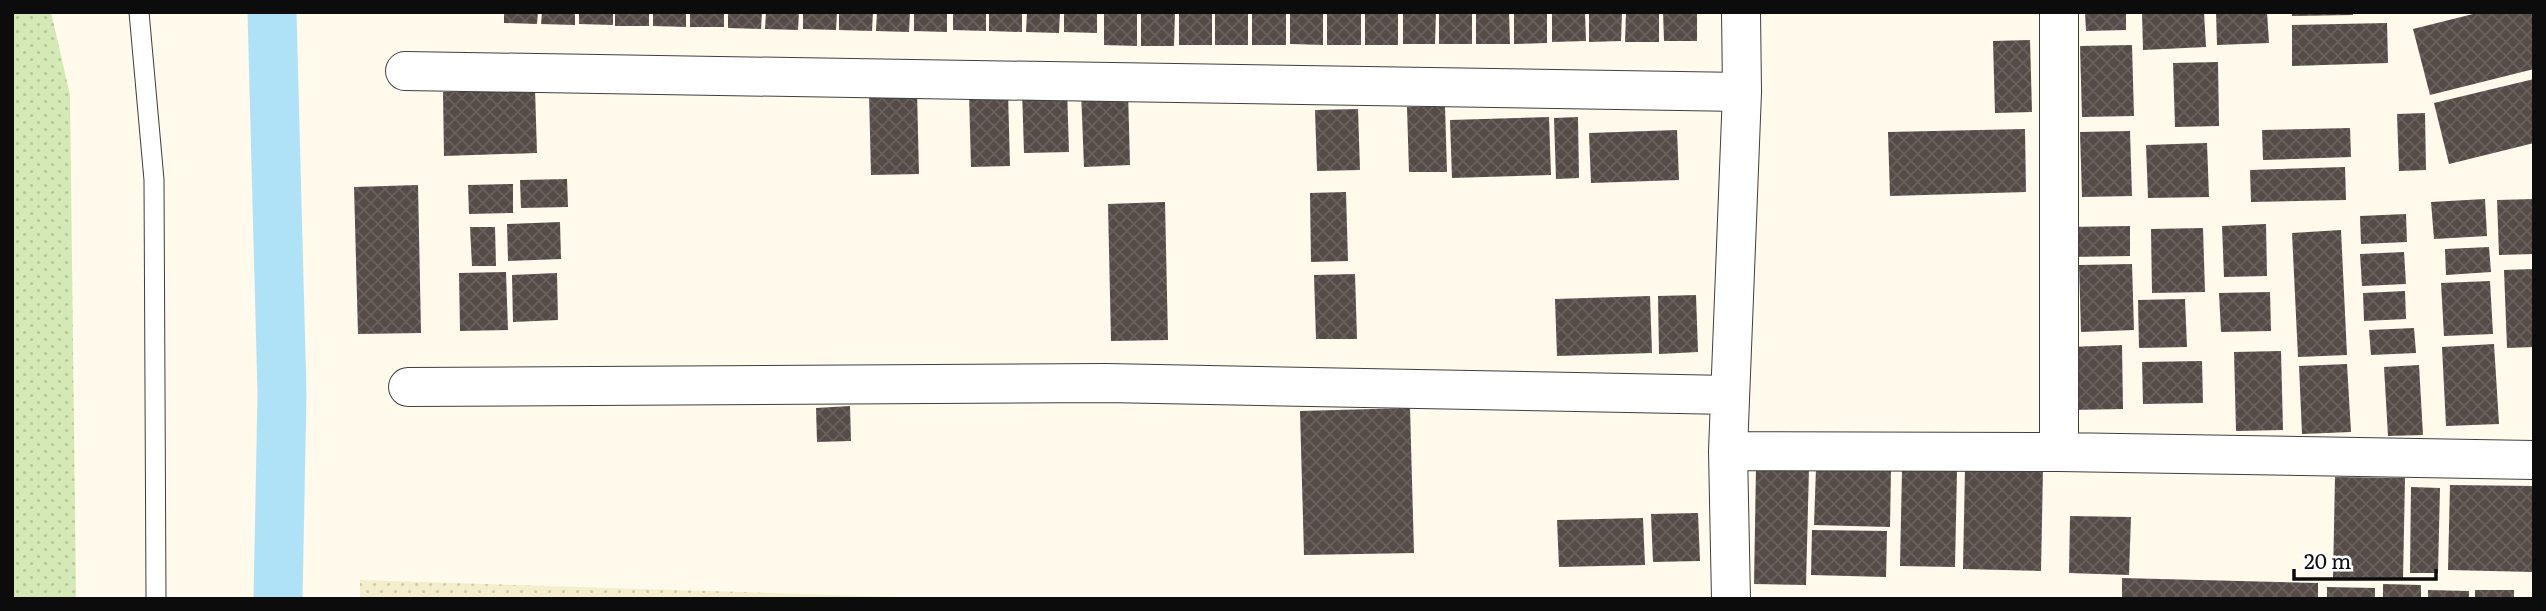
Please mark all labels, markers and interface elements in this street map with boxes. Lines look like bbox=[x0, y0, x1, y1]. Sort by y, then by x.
scale bar bbox=[2294, 538, 2436, 582]
text: 20 m bbox=[2304, 544, 2351, 575]

